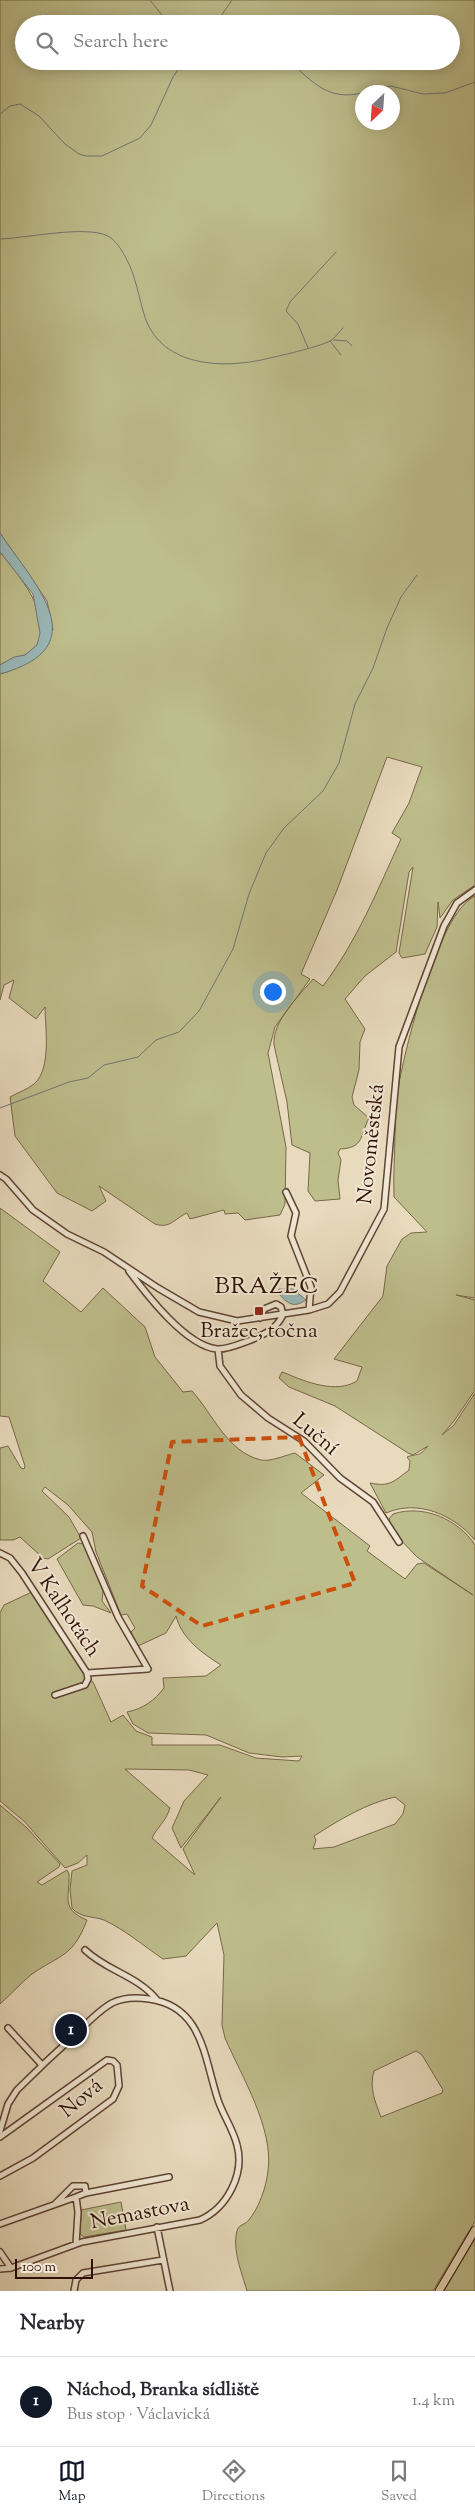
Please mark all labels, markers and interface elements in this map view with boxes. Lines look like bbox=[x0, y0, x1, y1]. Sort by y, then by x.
search box bbox=[15, 15, 460, 70]
icon: search bbox=[33, 29, 61, 57]
text: Search here bbox=[73, 29, 168, 56]
north arrow bbox=[355, 85, 400, 130]
your location bbox=[260, 979, 286, 1005]
street label: Novoměstská bbox=[351, 1082, 393, 1206]
district label: BRAŽEC bbox=[214, 1270, 320, 1304]
marker: Bražec, točna bbox=[253, 1305, 265, 1317]
place label: Bražec, točna bbox=[200, 1317, 318, 1347]
street label: Luční bbox=[285, 1407, 345, 1463]
street label: V Kalhotách bbox=[19, 1552, 107, 1664]
pin: 1 bbox=[55, 2011, 87, 2049]
street label: Nová bbox=[54, 2072, 110, 2126]
street label: Nemastova bbox=[88, 2190, 192, 2238]
scale bar bbox=[15, 2256, 92, 2279]
text: 100 m bbox=[22, 2258, 56, 2278]
text: Nearby bbox=[20, 2309, 85, 2339]
text: Náchod, Branka sídliště bbox=[67, 2377, 259, 2404]
text: 1 bbox=[33, 2390, 39, 2413]
text: 1.4 km bbox=[412, 2390, 455, 2413]
text: Bus stop · Václavická bbox=[67, 2404, 210, 2427]
tab: Map bbox=[58, 2457, 86, 2507]
tab: Directions bbox=[202, 2457, 265, 2507]
tab: Saved bbox=[381, 2457, 417, 2507]

